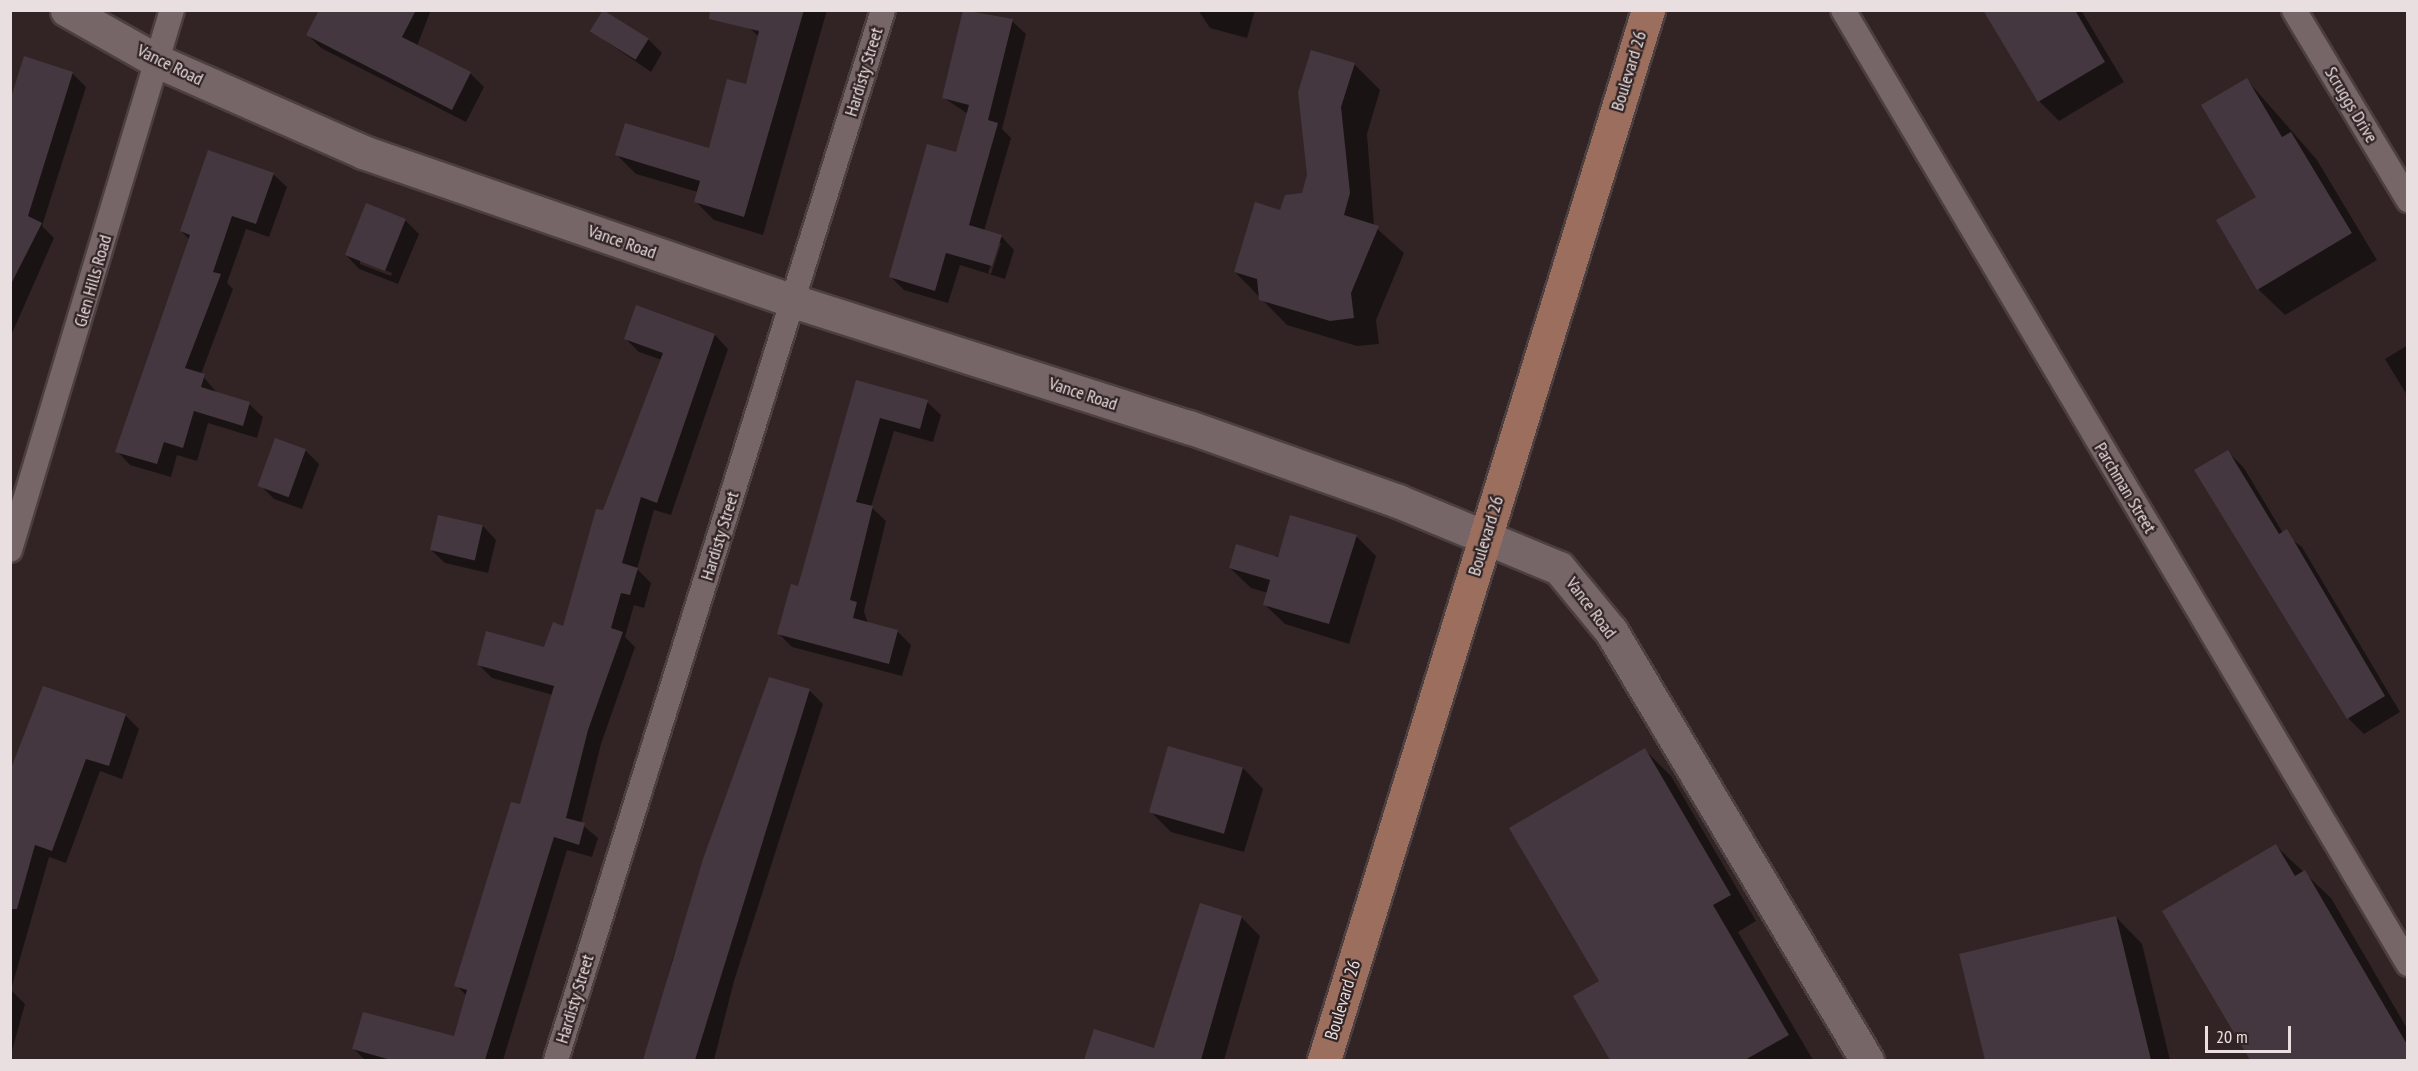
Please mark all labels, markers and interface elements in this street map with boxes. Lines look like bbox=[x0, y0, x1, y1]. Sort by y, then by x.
street label: Hardisty Street bbox=[840, 25, 888, 119]
street label: Boulevard 26 bbox=[1607, 28, 1651, 114]
street label: Vance Road bbox=[133, 40, 207, 90]
street label: Scruggs Drive bbox=[2320, 63, 2382, 147]
street label: Vance Road bbox=[585, 220, 659, 264]
street label: Glen Hills Road bbox=[70, 232, 116, 330]
street label: Vance Road bbox=[1046, 373, 1120, 415]
street label: Parchman Street bbox=[2089, 439, 2161, 537]
street label: Hardisty Street bbox=[696, 489, 744, 583]
street label: Boulevard 26 bbox=[1464, 493, 1508, 579]
street label: Vance Road bbox=[1561, 573, 1621, 643]
street label: Hardisty Street bbox=[551, 952, 599, 1046]
street label: Boulevard 26 bbox=[1321, 957, 1365, 1043]
scale bar bbox=[2208, 1014, 2294, 1052]
text: 20 m bbox=[2216, 1025, 2248, 1048]

